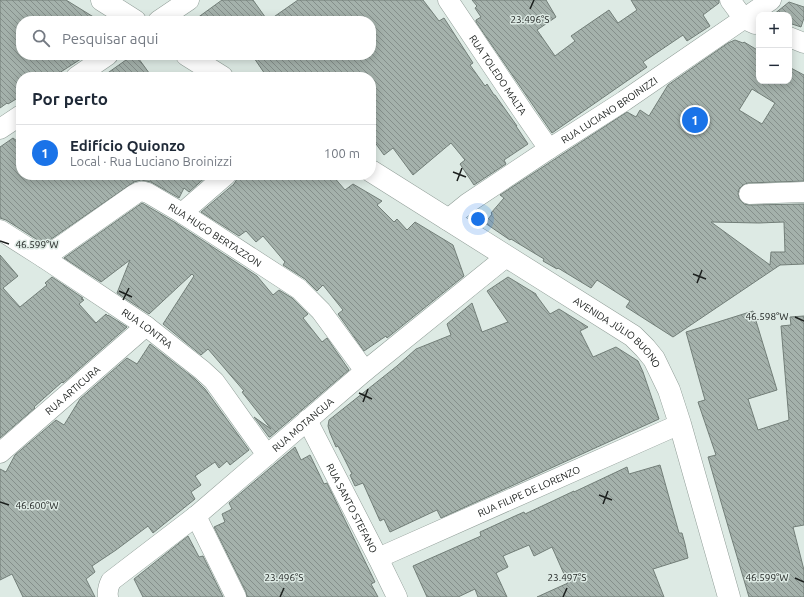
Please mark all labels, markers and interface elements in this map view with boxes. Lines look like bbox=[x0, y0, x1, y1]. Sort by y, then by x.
map controls bbox=[756, 12, 792, 84]
button: + bbox=[756, 12, 792, 48]
text: 23.496°S bbox=[510, 14, 550, 25]
search box bbox=[16, 16, 376, 60]
icon: search bbox=[30, 27, 52, 49]
text: Pesquisar aqui bbox=[62, 30, 158, 47]
street label: RUA TOLEDO MALTA bbox=[468, 33, 529, 117]
button: − bbox=[756, 48, 792, 84]
street label: RUA LUCIANO BROINIZZI bbox=[559, 74, 659, 145]
text: Por perto bbox=[32, 89, 108, 108]
pin: 1 bbox=[682, 105, 708, 135]
text: Edifício Quionzo bbox=[70, 137, 185, 154]
text: 1 bbox=[41, 146, 49, 160]
text: 100 m bbox=[324, 146, 360, 160]
text: Local · Rua Luciano Broinizzi bbox=[70, 154, 232, 168]
street label: RUA HUGO BERTAZZON bbox=[167, 201, 264, 269]
your location bbox=[468, 209, 488, 229]
text: 46.599°W bbox=[15, 239, 59, 250]
street label: AVENIDA JÚLIO BUONO bbox=[572, 295, 663, 369]
street label: RUA LONTRA bbox=[120, 306, 175, 351]
text: 46.598°W bbox=[745, 311, 789, 322]
street label: RUA ARTICURA bbox=[43, 363, 102, 417]
street label: RUA MOTANGUA bbox=[270, 395, 336, 454]
street label: RUA SANTO STEFANO bbox=[325, 462, 380, 555]
street label: RUA FILIPE DE LORENZO bbox=[476, 463, 582, 519]
text: 46.600°W bbox=[15, 500, 59, 511]
text: 23.496°S bbox=[264, 572, 304, 583]
text: 23.497°S bbox=[547, 572, 587, 583]
text: 46.599°W bbox=[745, 572, 789, 583]

